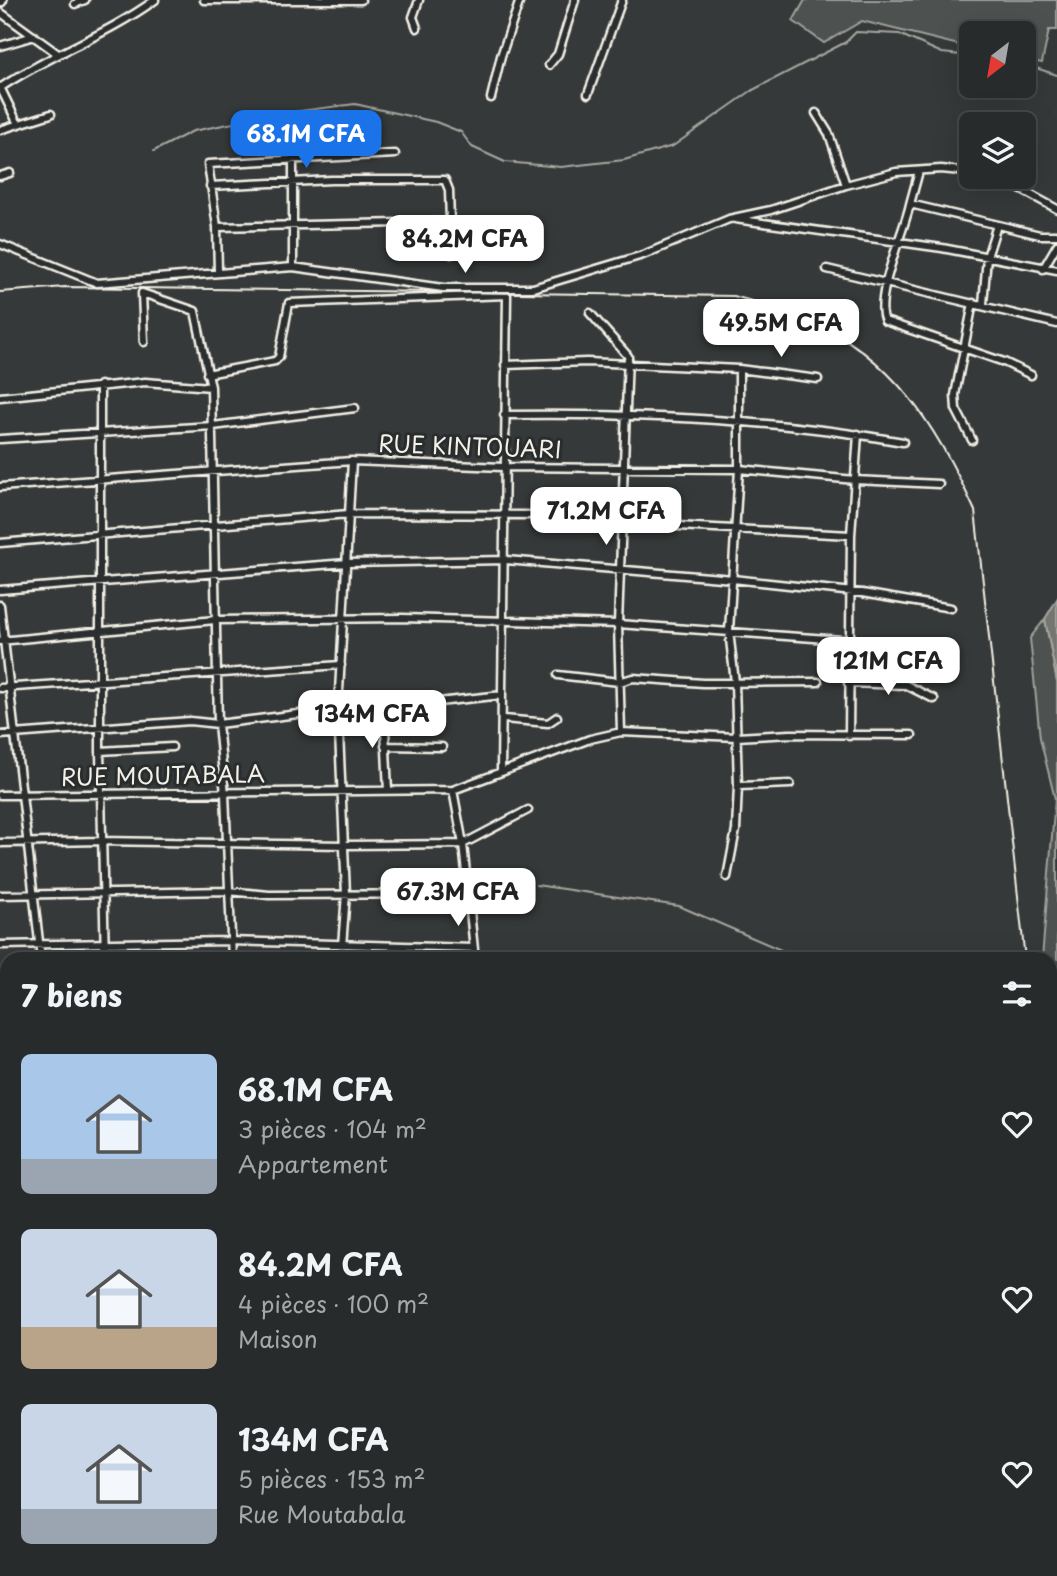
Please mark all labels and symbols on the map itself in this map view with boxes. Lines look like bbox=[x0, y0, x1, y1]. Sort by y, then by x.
north arrow bbox=[959, 21, 1036, 98]
pin: 68.1M CFA bbox=[226, 110, 386, 170]
pin: 84.2M CFA bbox=[385, 216, 545, 275]
pin: 49.5M CFA bbox=[701, 300, 861, 359]
street label: RUE KINTOUARI bbox=[378, 425, 562, 466]
pin: 71.2M CFA bbox=[526, 488, 686, 547]
pin: 121M CFA bbox=[816, 638, 960, 697]
pin: 134M CFA bbox=[300, 690, 444, 750]
street label: RUE MOUTABALA bbox=[60, 755, 265, 794]
pin: 67.3M CFA bbox=[378, 869, 538, 928]

